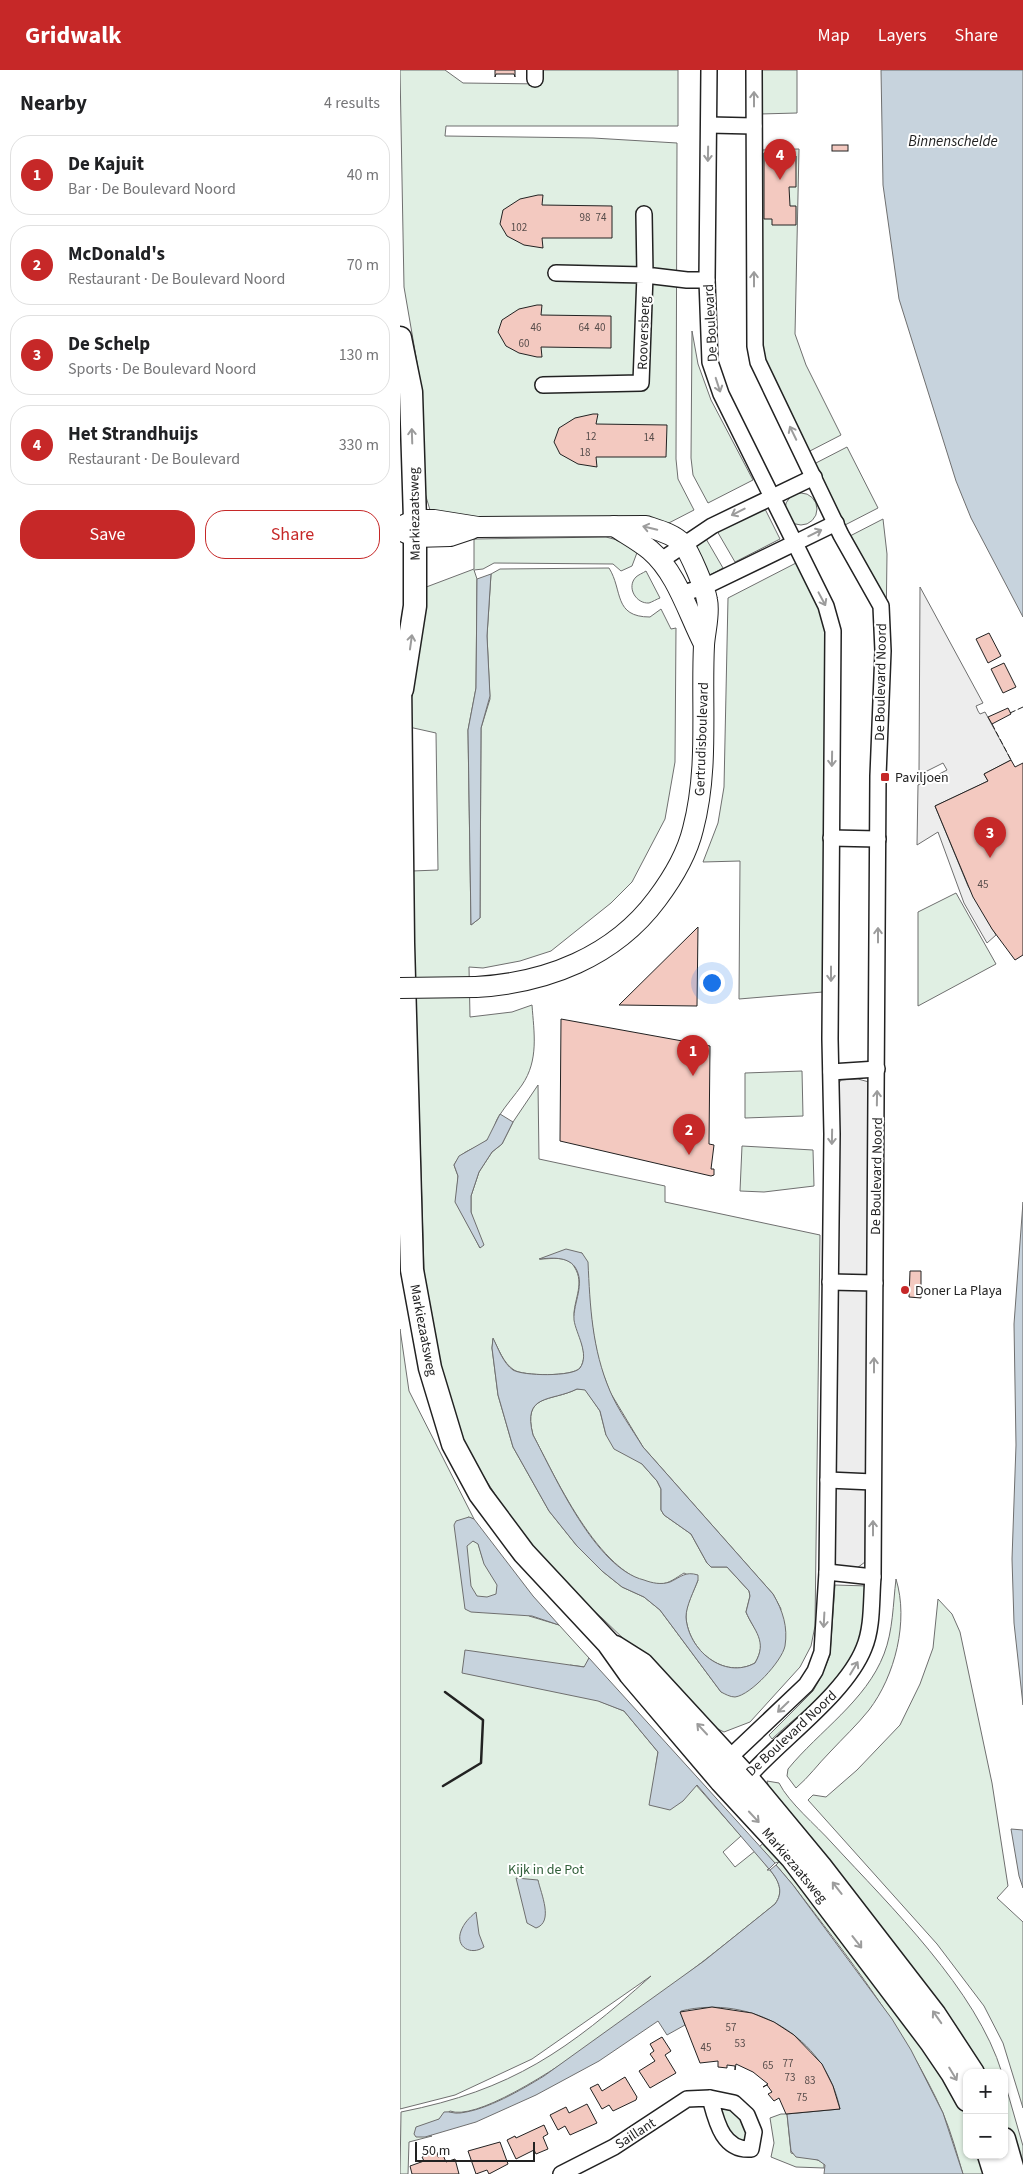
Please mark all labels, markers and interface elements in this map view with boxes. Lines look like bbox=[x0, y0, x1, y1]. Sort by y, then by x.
text: Gridwalk bbox=[25, 18, 121, 53]
text: Map bbox=[818, 23, 850, 48]
text: Layers bbox=[878, 23, 927, 48]
text: Share bbox=[955, 23, 998, 48]
text: Nearby bbox=[20, 88, 87, 118]
one-way arrow bbox=[749, 91, 759, 108]
text: 4 results bbox=[324, 92, 380, 114]
water label: Binnenschelde bbox=[908, 131, 998, 152]
pin: 4 bbox=[764, 139, 796, 180]
one-way arrow bbox=[704, 145, 713, 161]
text: De Kajuit bbox=[68, 151, 144, 178]
text: 1 bbox=[33, 164, 41, 186]
text: 40 m bbox=[347, 164, 379, 186]
text: Bar · De Boulevard Noord bbox=[68, 178, 236, 200]
house number: 98 bbox=[580, 210, 591, 225]
house number: 74 bbox=[596, 210, 607, 225]
house number: 102 bbox=[511, 220, 527, 235]
text: McDonald's bbox=[68, 241, 165, 268]
text: 2 bbox=[33, 254, 41, 276]
text: 70 m bbox=[347, 254, 379, 276]
text: Restaurant · De Boulevard Noord bbox=[68, 268, 285, 290]
one-way arrow bbox=[750, 271, 759, 287]
street label: De Boulevard bbox=[699, 283, 723, 363]
street label: Rooversberg bbox=[633, 296, 655, 370]
house number: 46 bbox=[531, 320, 542, 335]
house number: 64 bbox=[579, 320, 590, 335]
house number: 40 bbox=[595, 320, 605, 335]
text: De Schelp bbox=[68, 331, 150, 358]
house number: 60 bbox=[519, 336, 529, 351]
text: 3 bbox=[33, 344, 41, 366]
text: 130 m bbox=[339, 344, 379, 366]
text: Sports · De Boulevard Noord bbox=[68, 358, 257, 380]
one-way arrow bbox=[714, 377, 723, 392]
text: Het Strandhuijs bbox=[68, 421, 198, 448]
one-way arrow bbox=[788, 426, 797, 441]
one-way arrow bbox=[408, 428, 417, 444]
house number: 12 bbox=[586, 429, 596, 444]
house number: 14 bbox=[644, 430, 655, 445]
text: 4 bbox=[33, 434, 41, 456]
text: 330 m bbox=[339, 434, 379, 456]
house number: 18 bbox=[580, 445, 591, 460]
text: Restaurant · De Boulevard bbox=[68, 448, 240, 470]
street label: Markiezaatsweg bbox=[404, 467, 426, 561]
one-way arrow bbox=[731, 508, 746, 518]
button: Save bbox=[20, 510, 195, 559]
button: Share bbox=[205, 510, 380, 559]
one-way arrow bbox=[643, 523, 659, 532]
one-way arrow bbox=[807, 528, 822, 537]
one-way arrow bbox=[818, 591, 828, 605]
street label: De Boulevard Noord bbox=[870, 623, 892, 741]
one-way arrow bbox=[406, 634, 416, 650]
street label: Gertrudisboulevard bbox=[690, 682, 714, 796]
one-way arrow bbox=[827, 751, 837, 767]
place label: Paviljoen bbox=[895, 768, 949, 788]
marker: Paviljoen bbox=[879, 771, 891, 783]
pin: 3 bbox=[974, 817, 1006, 858]
house number: 45 bbox=[978, 877, 988, 892]
one-way arrow bbox=[873, 928, 883, 944]
one-way arrow bbox=[826, 966, 836, 982]
your location bbox=[699, 970, 725, 996]
pin: 1 bbox=[677, 1035, 709, 1076]
one-way arrow bbox=[872, 1090, 882, 1106]
pin: 2 bbox=[673, 1114, 705, 1155]
street label: De Boulevard Noord bbox=[866, 1117, 888, 1235]
one-way arrow bbox=[827, 1128, 837, 1144]
place label: Doner La Playa bbox=[915, 1281, 1002, 1301]
street label: Markiezaatsweg bbox=[404, 1282, 442, 1378]
marker: Doner La Playa bbox=[899, 1284, 911, 1296]
one-way arrow bbox=[869, 1358, 879, 1374]
one-way arrow bbox=[868, 1520, 878, 1536]
one-way arrow bbox=[819, 1612, 829, 1628]
one-way arrow bbox=[849, 1661, 859, 1675]
street label: De Boulevard Noord bbox=[742, 1686, 842, 1781]
one-way arrow bbox=[777, 1701, 789, 1713]
one-way arrow bbox=[696, 1722, 708, 1735]
one-way arrow bbox=[748, 1810, 760, 1823]
street label: Markiezaatsweg bbox=[757, 1823, 832, 1908]
park label: Kijk in de Pot bbox=[508, 1860, 584, 1880]
one-way arrow bbox=[832, 1882, 843, 1895]
one-way arrow bbox=[852, 1935, 863, 1948]
one-way arrow bbox=[932, 2010, 942, 2024]
house number: 57 bbox=[726, 2020, 736, 2035]
house number: 53 bbox=[735, 2036, 745, 2051]
house number: 45 bbox=[701, 2040, 711, 2055]
house number: 77 bbox=[783, 2056, 793, 2071]
house number: 65 bbox=[763, 2058, 773, 2073]
one-way arrow bbox=[947, 2067, 958, 2081]
map controls bbox=[963, 2069, 1008, 2159]
button: + bbox=[963, 2069, 1008, 2114]
house number: 73 bbox=[785, 2070, 795, 2085]
house number: 83 bbox=[805, 2073, 815, 2088]
house number: 75 bbox=[797, 2090, 807, 2105]
street label: Saillant bbox=[611, 2113, 660, 2154]
button: − bbox=[963, 2114, 1008, 2159]
scale bar bbox=[415, 2139, 535, 2162]
text: 50 m bbox=[422, 2141, 450, 2161]

